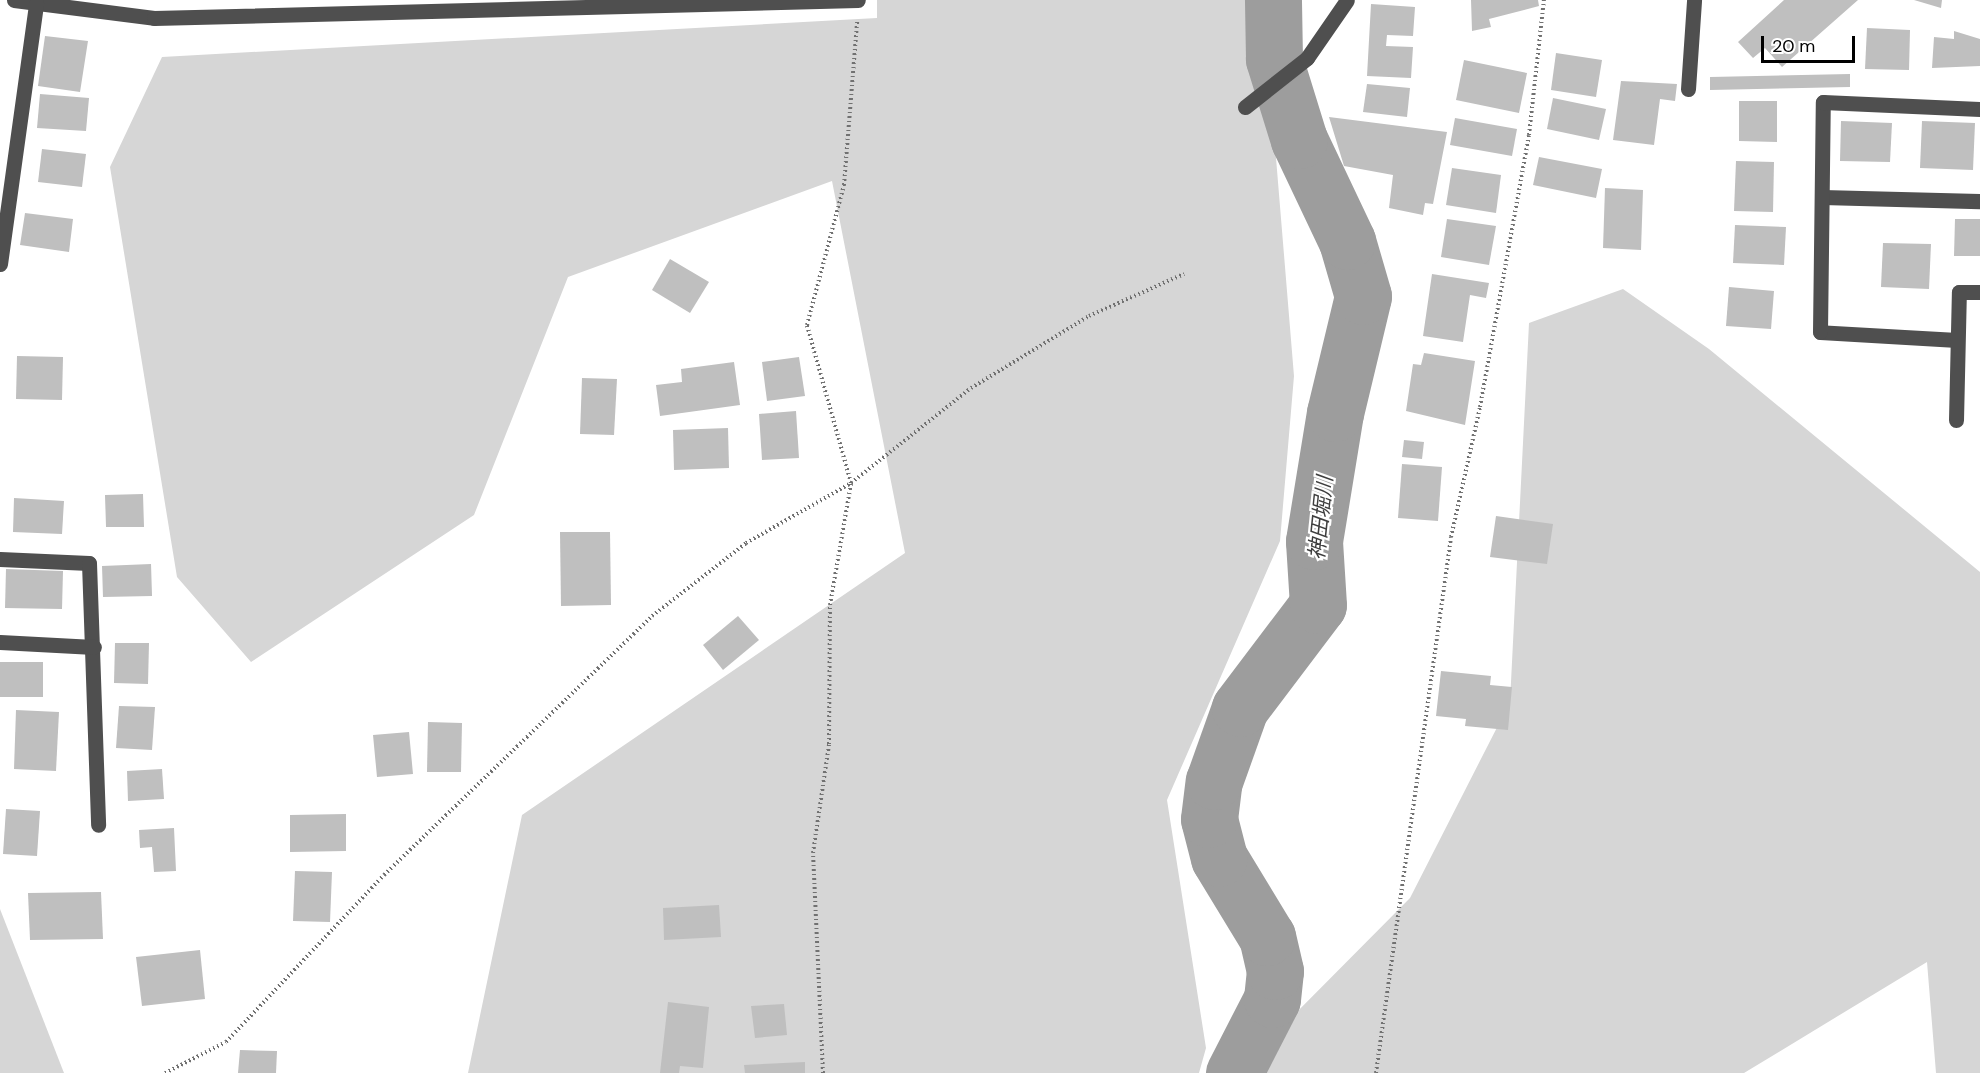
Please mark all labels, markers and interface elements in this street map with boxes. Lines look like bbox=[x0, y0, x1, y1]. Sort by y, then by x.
scale bar bbox=[1764, 24, 1858, 62]
text: 20 m bbox=[1772, 34, 1815, 58]
water label: 神田堀川 bbox=[1304, 475, 1338, 561]

